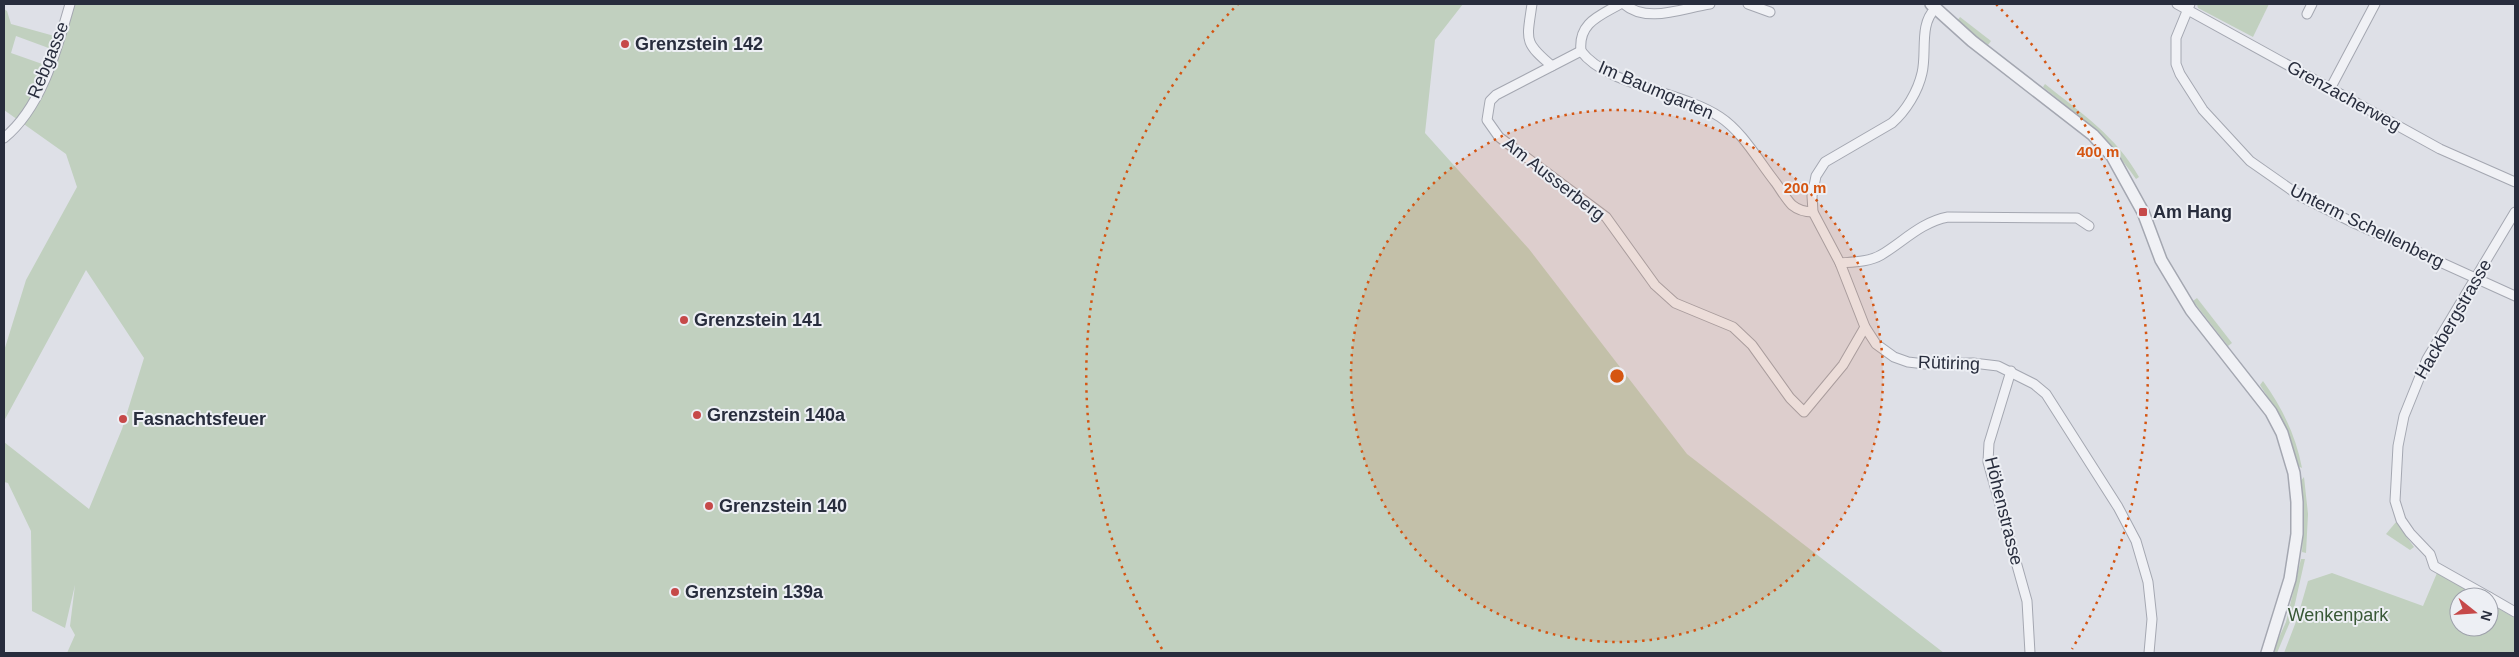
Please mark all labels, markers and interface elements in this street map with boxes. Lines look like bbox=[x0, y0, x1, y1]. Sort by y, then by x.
street label: Rebgasse bbox=[24, 19, 72, 101]
place label: Grenzstein 142 bbox=[635, 34, 763, 54]
marker: Grenzstein 142 bbox=[619, 38, 631, 50]
street label: Grenzacherweg bbox=[2284, 56, 2404, 136]
street label: Im Baumgarten bbox=[1595, 57, 1717, 123]
street label: Am Ausserberg bbox=[1499, 133, 1609, 225]
text: 400 m bbox=[2077, 143, 2119, 160]
text: 200 m bbox=[1784, 179, 1826, 196]
street label: Unterm Schellenberg bbox=[2287, 180, 2447, 272]
place label: Am Hang bbox=[2153, 202, 2232, 222]
marker: Am Hang bbox=[2137, 206, 2149, 218]
street label: Hackbergstrasse bbox=[2411, 256, 2495, 382]
place label: Grenzstein 141 bbox=[694, 310, 822, 330]
marker: Grenzstein 141 bbox=[678, 314, 690, 326]
street label: Rütiring bbox=[1918, 352, 1980, 374]
centre of rings bbox=[1608, 367, 1626, 385]
place label: Grenzstein 140a bbox=[707, 405, 846, 425]
place label: Fasnachtsfeuer bbox=[133, 409, 266, 429]
marker: Grenzstein 140a bbox=[691, 409, 703, 421]
marker: Fasnachtsfeuer bbox=[117, 413, 129, 425]
street label: Höhenstrasse bbox=[1981, 455, 2027, 567]
place label: Grenzstein 140 bbox=[719, 496, 847, 516]
marker: Grenzstein 140 bbox=[703, 500, 715, 512]
place label: Grenzstein 139a bbox=[685, 582, 824, 602]
marker: Grenzstein 139a bbox=[669, 586, 681, 598]
north arrow bbox=[2449, 587, 2499, 637]
park label: Wenkenpark bbox=[2288, 605, 2389, 625]
text: N bbox=[2477, 609, 2496, 623]

